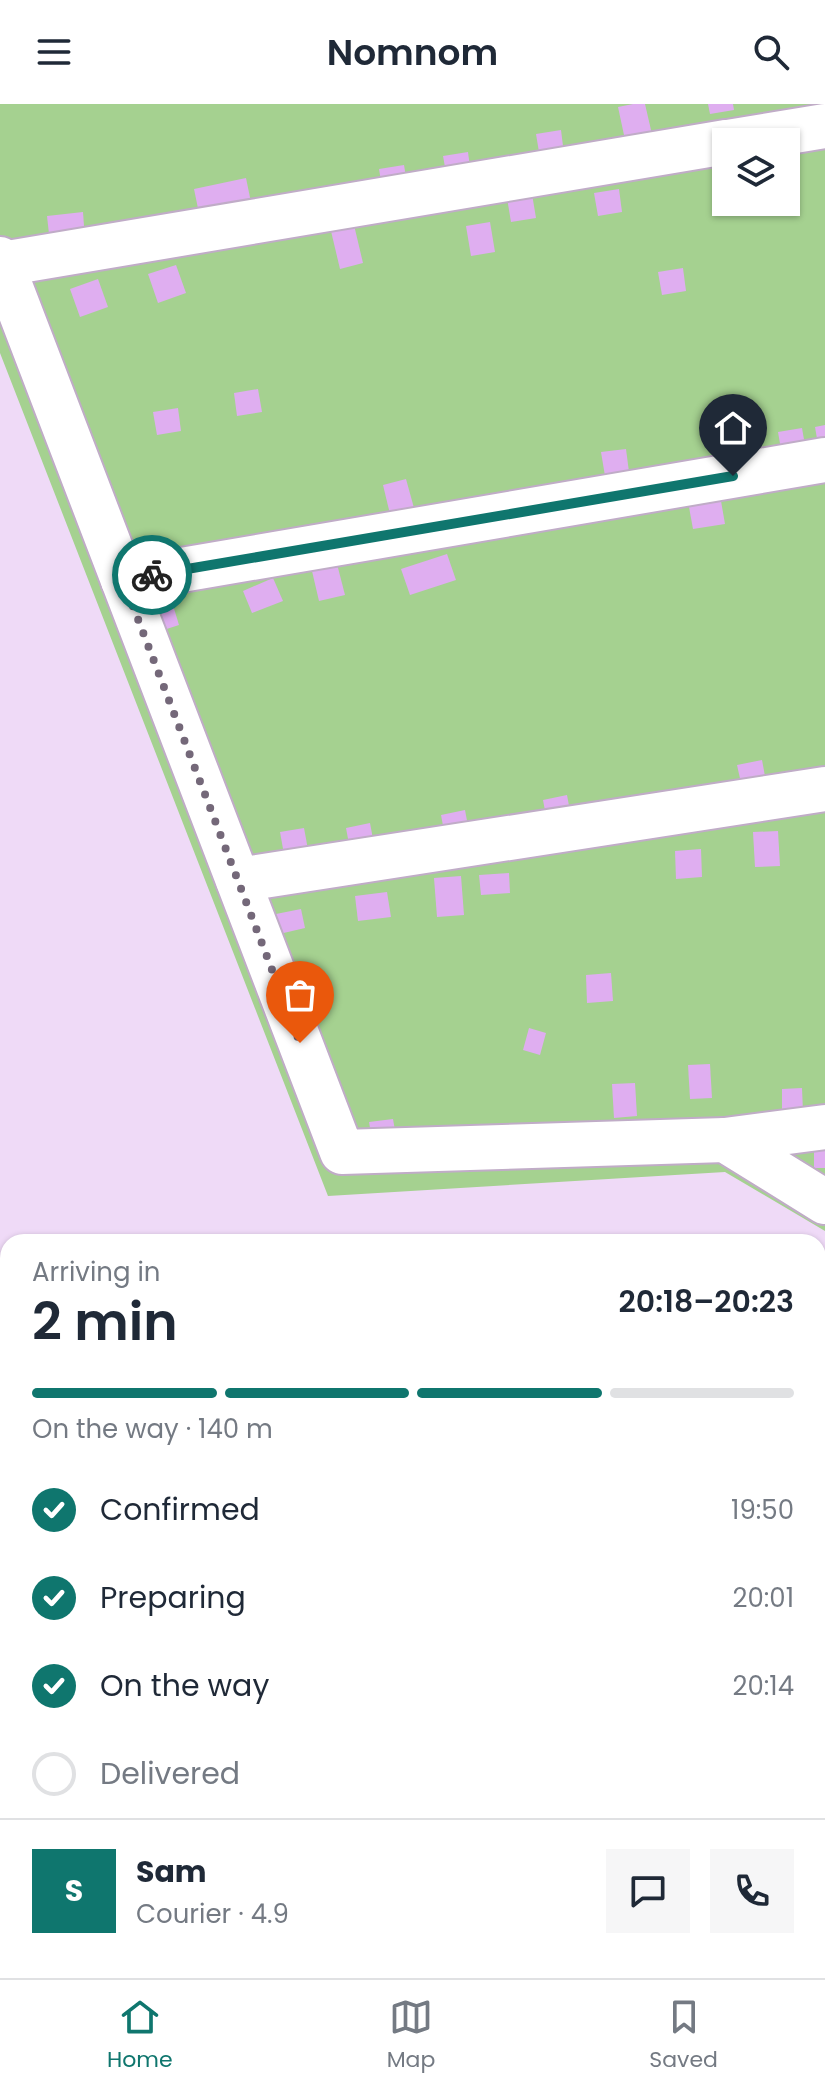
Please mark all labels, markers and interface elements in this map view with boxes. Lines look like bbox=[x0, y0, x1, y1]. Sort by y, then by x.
text: Nomnom bbox=[327, 27, 498, 78]
icon: menu bbox=[32, 30, 76, 74]
icon: search bbox=[749, 30, 793, 74]
map controls bbox=[712, 128, 800, 216]
button: layers bbox=[712, 128, 800, 216]
pin bbox=[699, 394, 767, 476]
icon: home bbox=[711, 406, 755, 450]
courier bbox=[112, 535, 192, 615]
icon: bike bbox=[130, 553, 174, 597]
pin bbox=[266, 961, 334, 1043]
icon: bag bbox=[278, 973, 322, 1017]
text: Arriving in bbox=[32, 1254, 161, 1290]
text: 20:18–20:23 bbox=[619, 1280, 794, 1323]
text: 2 min bbox=[32, 1285, 178, 1358]
text: On the way · 140 m bbox=[32, 1411, 273, 1447]
icon: check bbox=[32, 1488, 76, 1532]
text: Confirmed bbox=[100, 1488, 260, 1531]
text: 19:50 bbox=[731, 1492, 794, 1528]
icon: check bbox=[32, 1576, 76, 1620]
text: Preparing bbox=[100, 1576, 246, 1619]
text: 20:01 bbox=[733, 1580, 794, 1616]
icon: check bbox=[32, 1664, 76, 1708]
text: On the way bbox=[100, 1664, 269, 1707]
text: 20:14 bbox=[733, 1668, 794, 1704]
text: Delivered bbox=[100, 1752, 240, 1795]
button: chat bbox=[606, 1849, 690, 1933]
button: phone bbox=[710, 1849, 794, 1933]
text: Sam bbox=[136, 1850, 207, 1893]
text: S bbox=[65, 1869, 83, 1912]
text: Courier · 4.9 bbox=[136, 1896, 289, 1932]
tab: Home bbox=[107, 1995, 173, 2076]
tab: Map bbox=[387, 1995, 435, 2076]
tab: Saved bbox=[649, 1995, 718, 2076]

